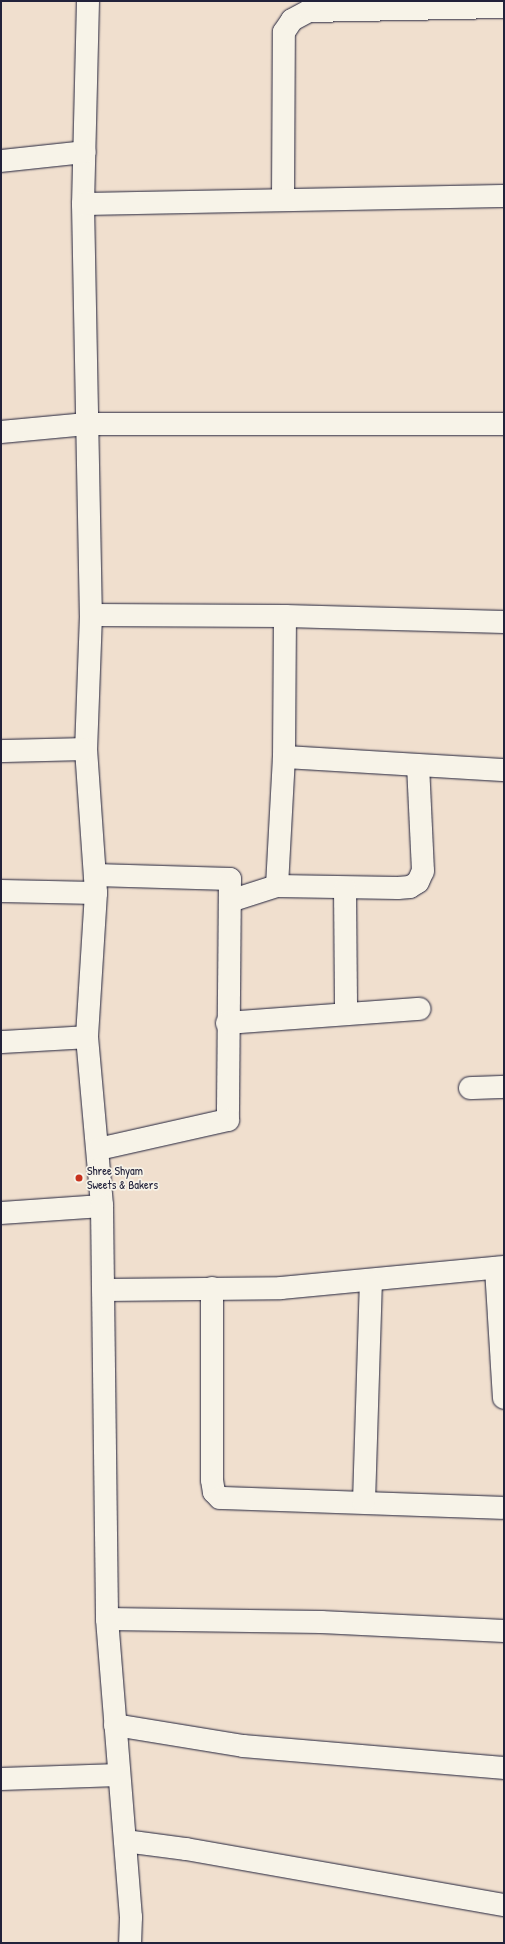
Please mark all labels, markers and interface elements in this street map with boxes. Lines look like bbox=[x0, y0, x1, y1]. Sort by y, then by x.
place label: Shree Shyam Sweets & Bakers bbox=[87, 1164, 158, 1192]
marker: Shree Shyam Sweets & Bakers bbox=[74, 1173, 84, 1183]

